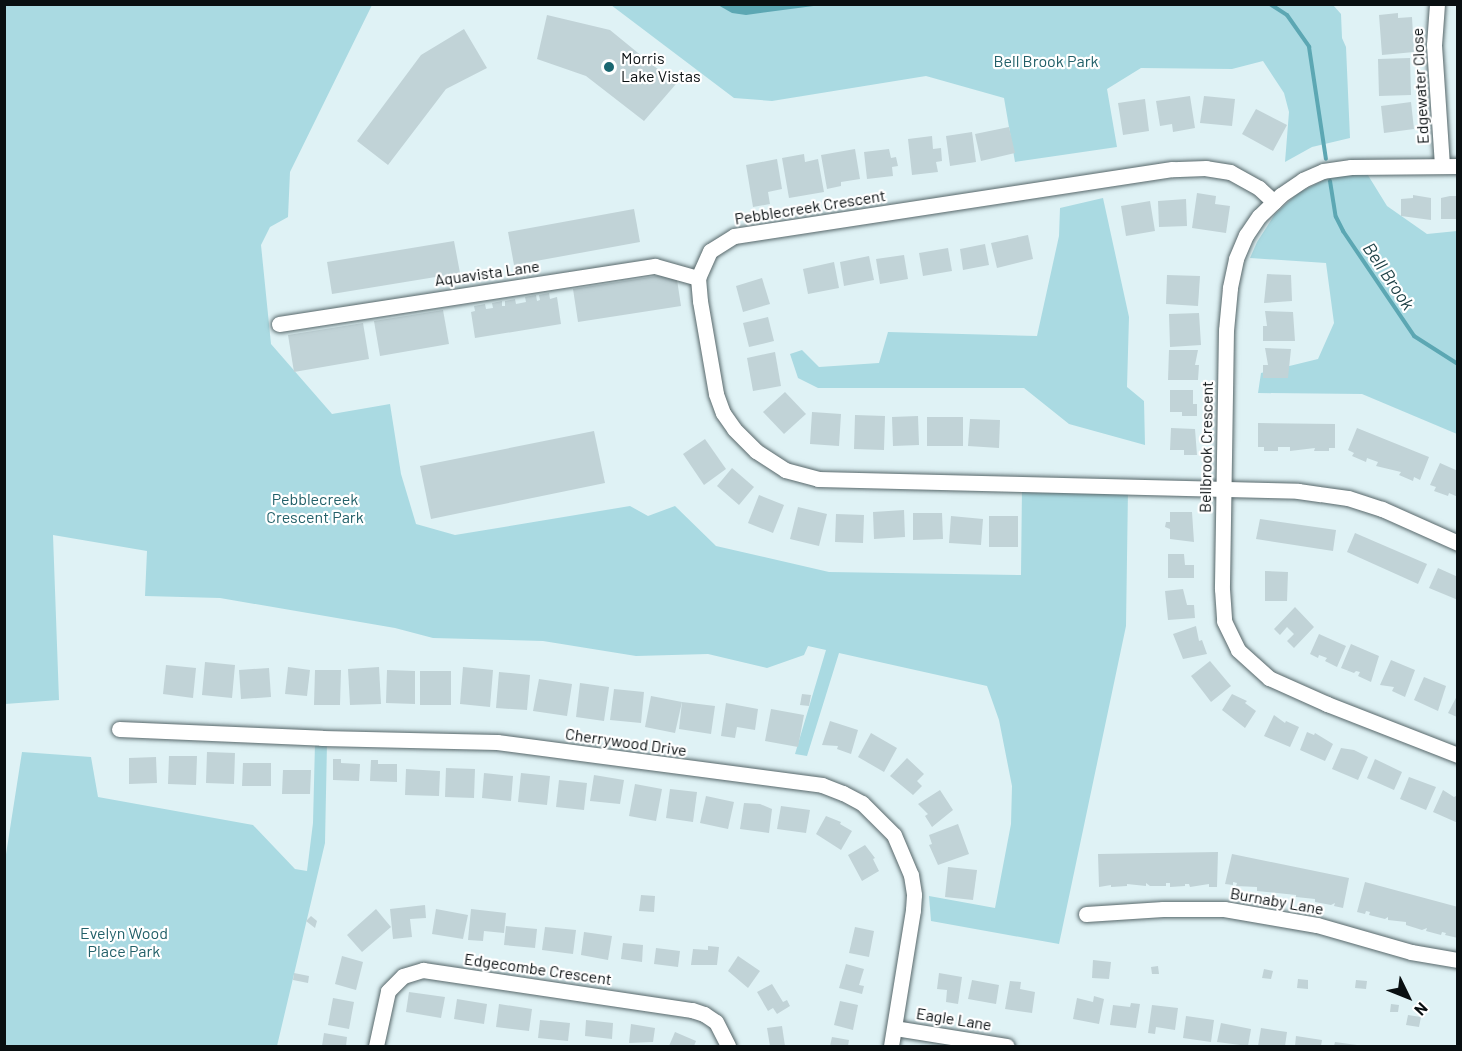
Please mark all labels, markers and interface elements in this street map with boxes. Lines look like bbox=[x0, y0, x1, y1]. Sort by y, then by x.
street label: Edgewater Close bbox=[1407, 27, 1433, 145]
place label: Morris Lake Vistas bbox=[621, 48, 701, 86]
park label: Bell Brook Park bbox=[994, 51, 1098, 71]
marker: Morris Lake Vistas bbox=[602, 60, 616, 74]
street label: Pebblecreek Crescent bbox=[733, 186, 887, 228]
water label: Bell Brook bbox=[1359, 238, 1419, 314]
street label: Aquavista Lane bbox=[433, 256, 541, 290]
street label: Bellbrook Crescent bbox=[1195, 381, 1217, 513]
park label: Pebblecreek Crescent Park bbox=[266, 489, 364, 527]
street label: Cherrywood Drive bbox=[564, 724, 688, 760]
street label: Burnaby Lane bbox=[1229, 883, 1325, 919]
park label: Evelyn Wood Place Park bbox=[80, 923, 168, 961]
street label: Edgecombe Crescent bbox=[463, 949, 613, 989]
north arrow bbox=[1378, 967, 1438, 1027]
text: N bbox=[1411, 999, 1432, 1020]
street label: Eagle Lane bbox=[915, 1004, 993, 1034]

